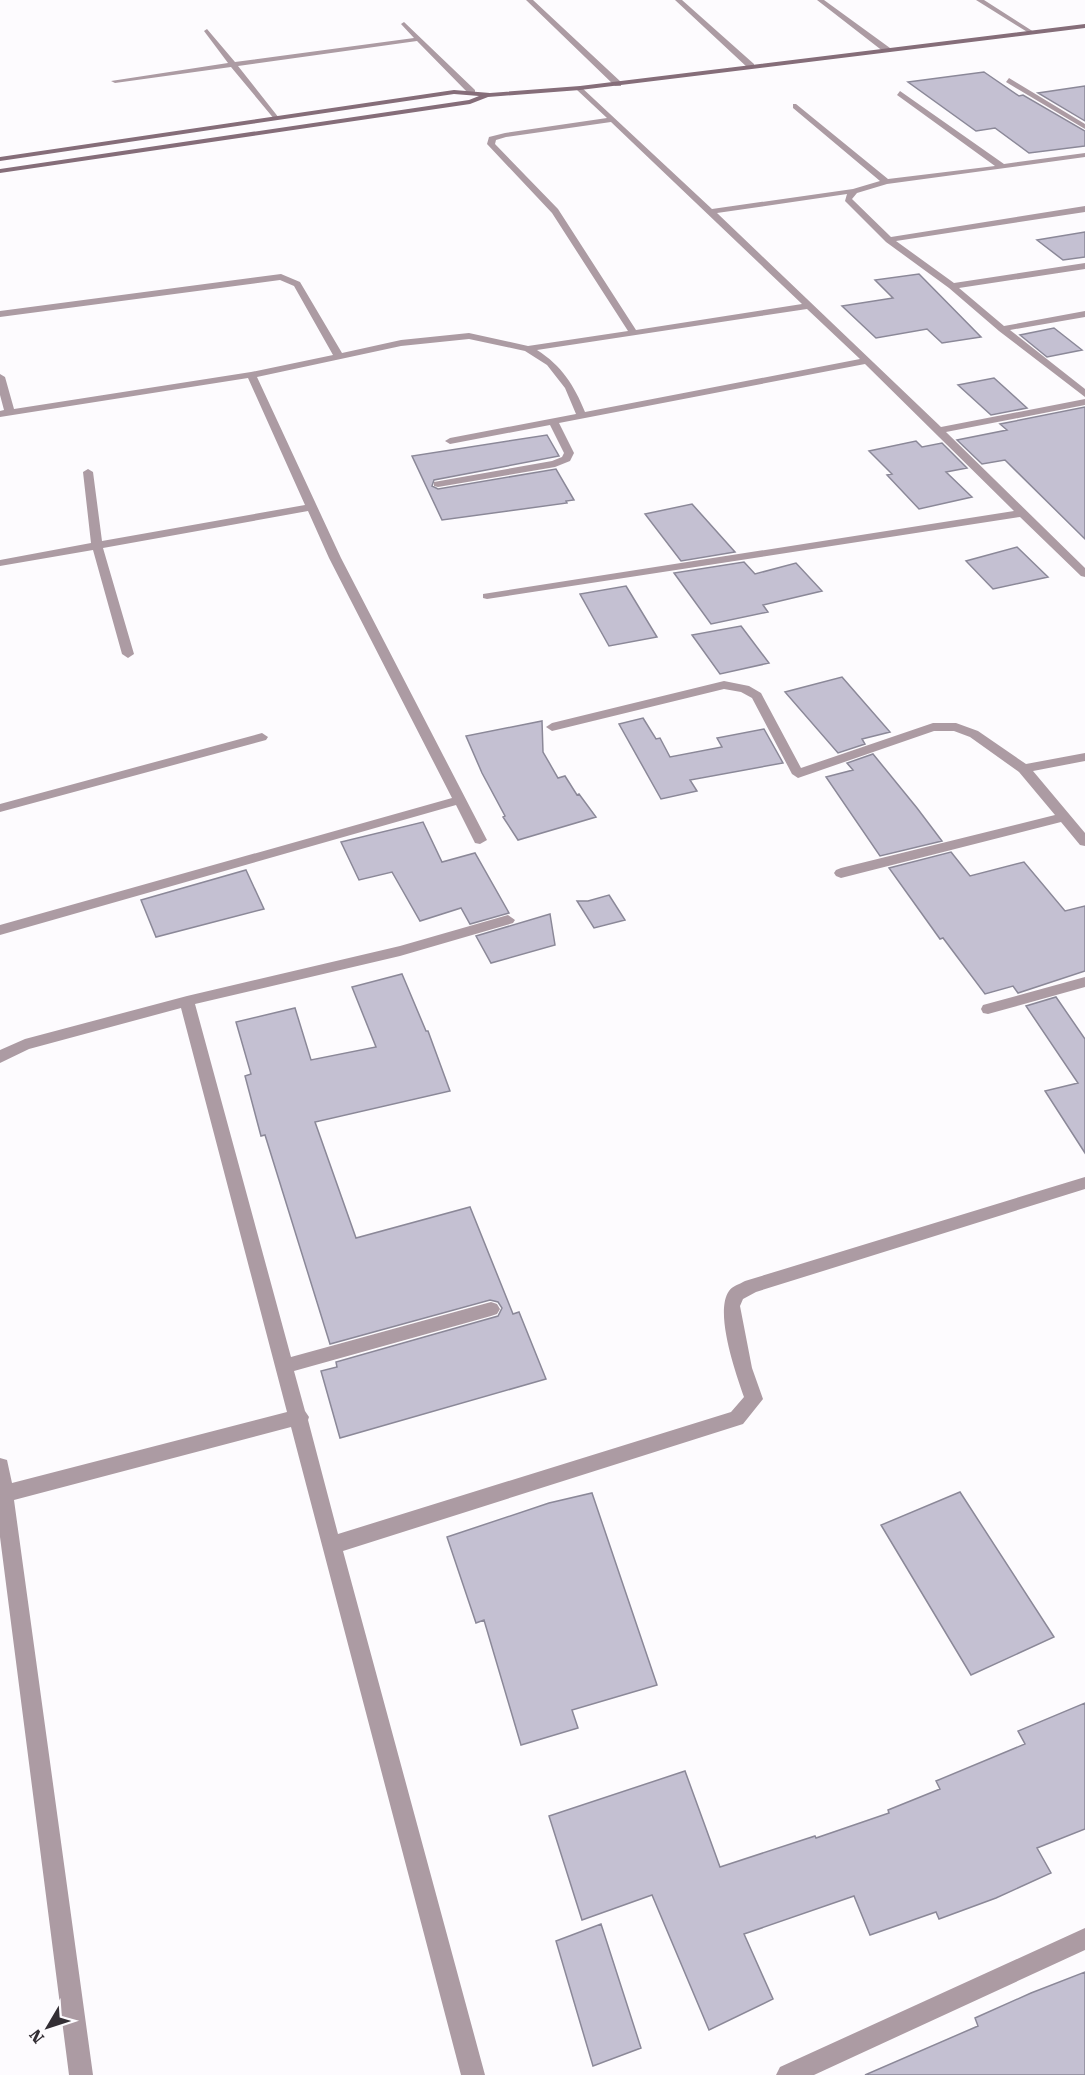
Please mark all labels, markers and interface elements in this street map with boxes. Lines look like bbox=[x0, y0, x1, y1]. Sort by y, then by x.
north arrow bbox=[18, 1997, 78, 2057]
text: N bbox=[25, 2025, 48, 2047]

